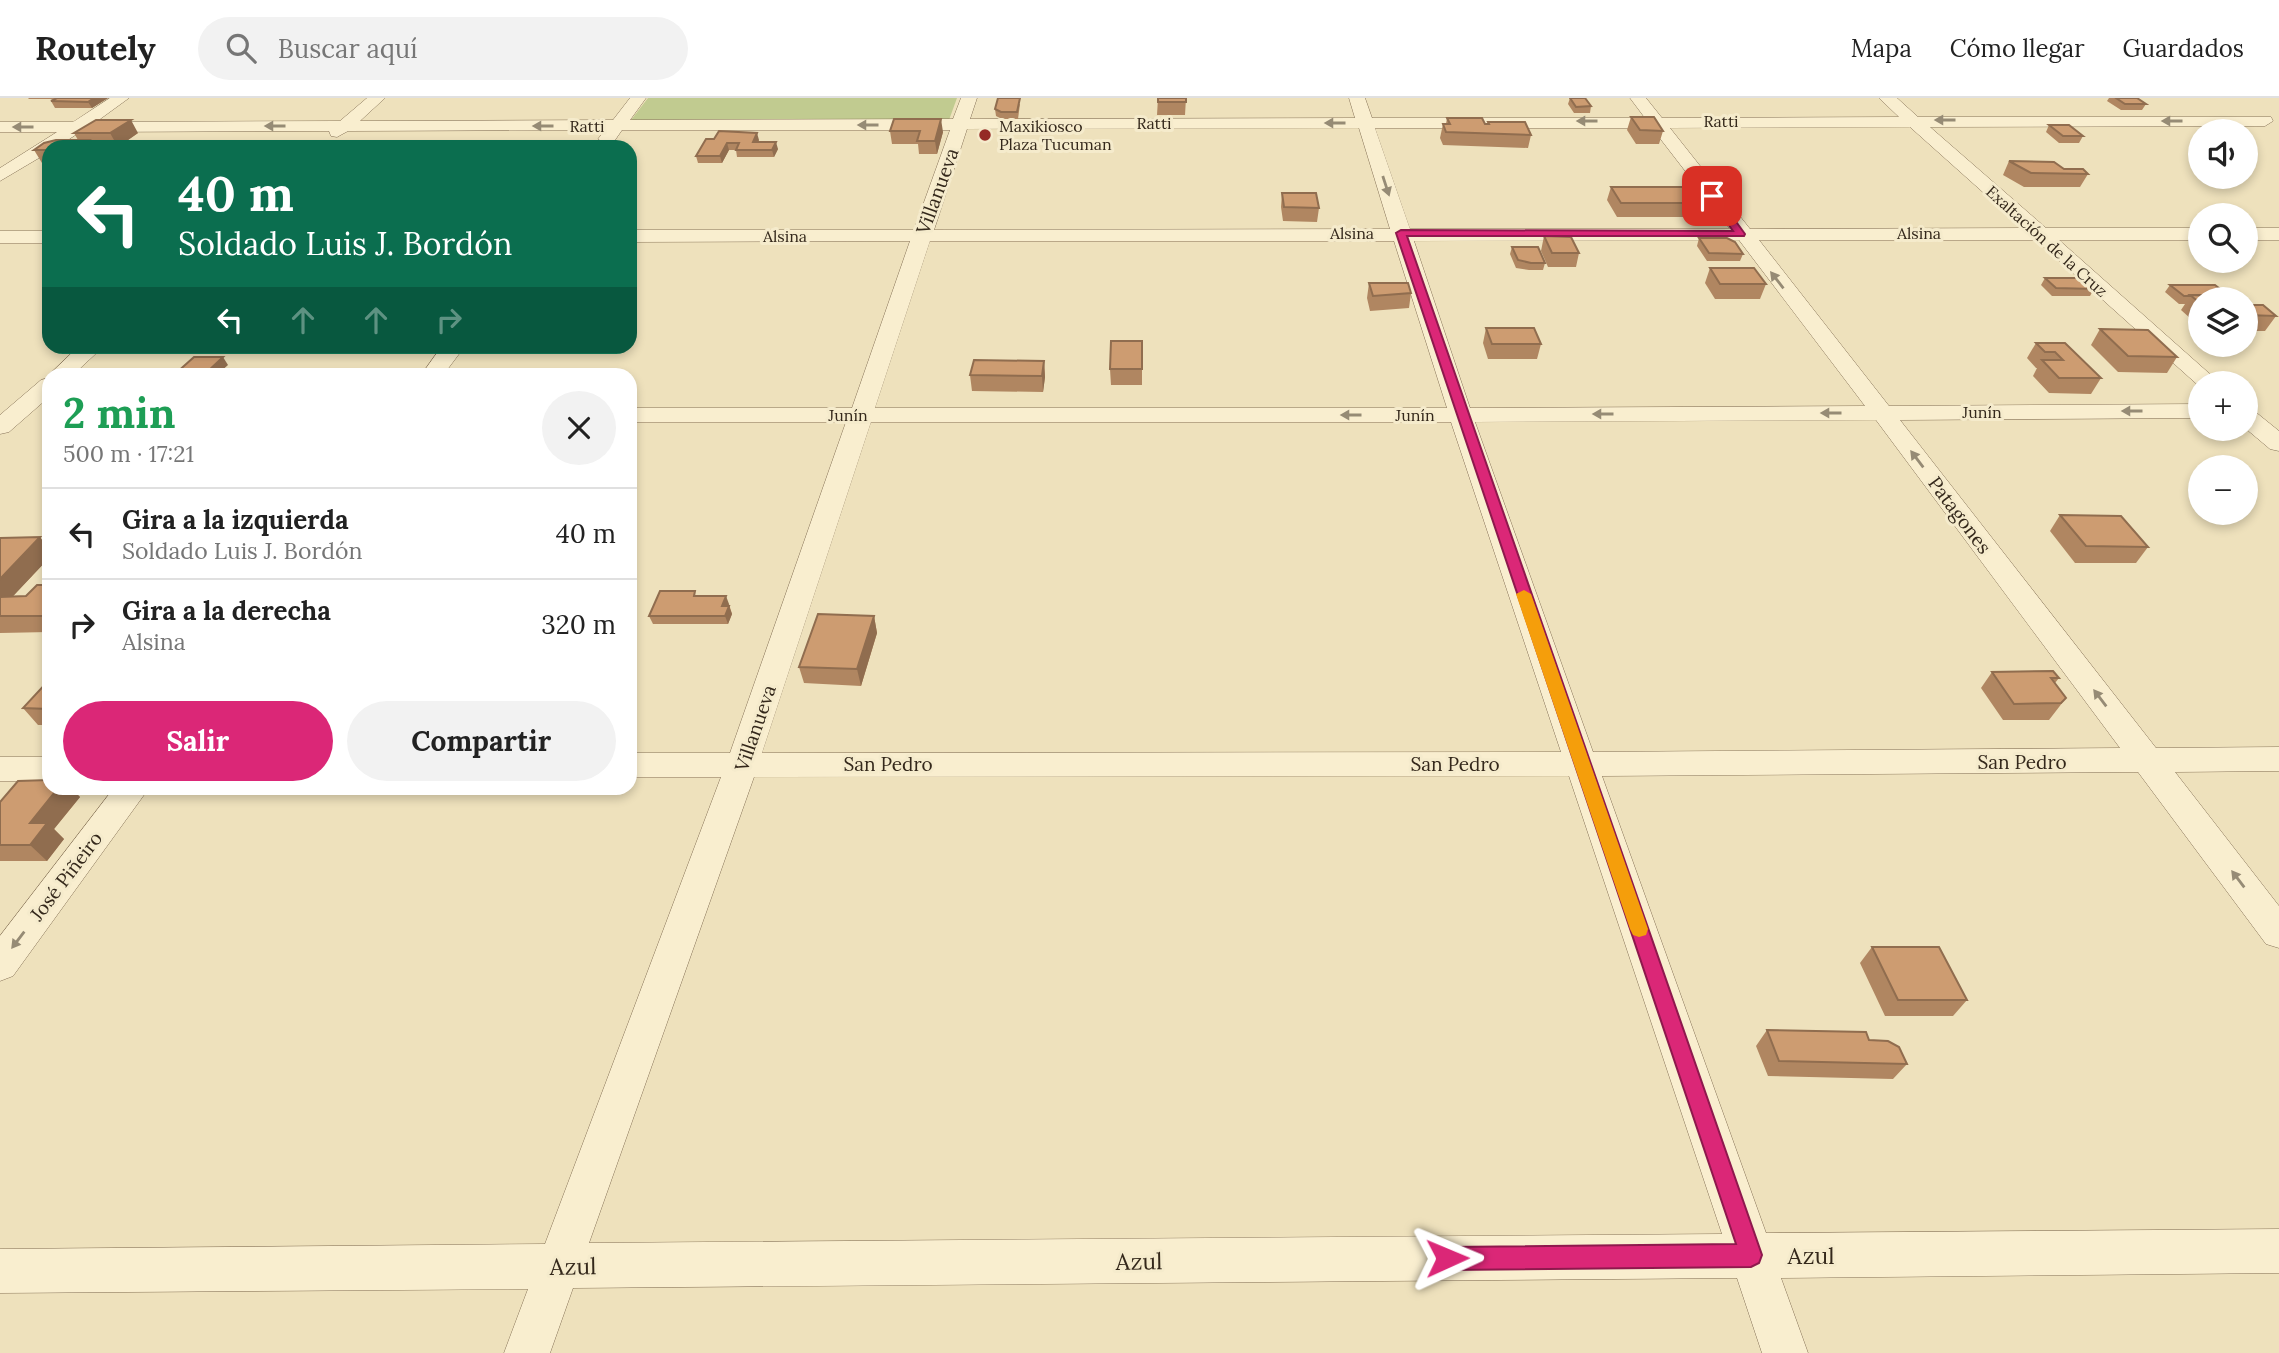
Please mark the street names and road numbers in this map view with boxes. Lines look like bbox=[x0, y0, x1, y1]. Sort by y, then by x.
street label: Ratti bbox=[1703, 111, 1739, 131]
street label: Ratti bbox=[1136, 113, 1172, 133]
street label: Ratti bbox=[569, 116, 605, 136]
street label: Villanueva bbox=[910, 144, 964, 238]
street label: Exaltación de la Cruz bbox=[1982, 181, 2112, 301]
street label: Alsina bbox=[1329, 223, 1374, 243]
street label: Alsina bbox=[1896, 223, 1941, 243]
street label: Alsina bbox=[762, 226, 807, 246]
street label: Junín bbox=[1961, 402, 2002, 422]
street label: Junín bbox=[827, 405, 868, 425]
street label: Junín bbox=[1394, 405, 1435, 425]
street label: Patagones bbox=[1923, 472, 1997, 558]
street label: Villanueva bbox=[729, 681, 781, 775]
street label: San Pedro bbox=[1977, 750, 2067, 774]
street label: San Pedro bbox=[843, 752, 933, 776]
street label: San Pedro bbox=[1410, 752, 1500, 776]
street label: José Piñeiro bbox=[24, 827, 107, 926]
street label: Azul bbox=[1787, 1241, 1834, 1270]
street label: Azul bbox=[1114, 1246, 1163, 1276]
street label: Azul bbox=[548, 1251, 597, 1281]

